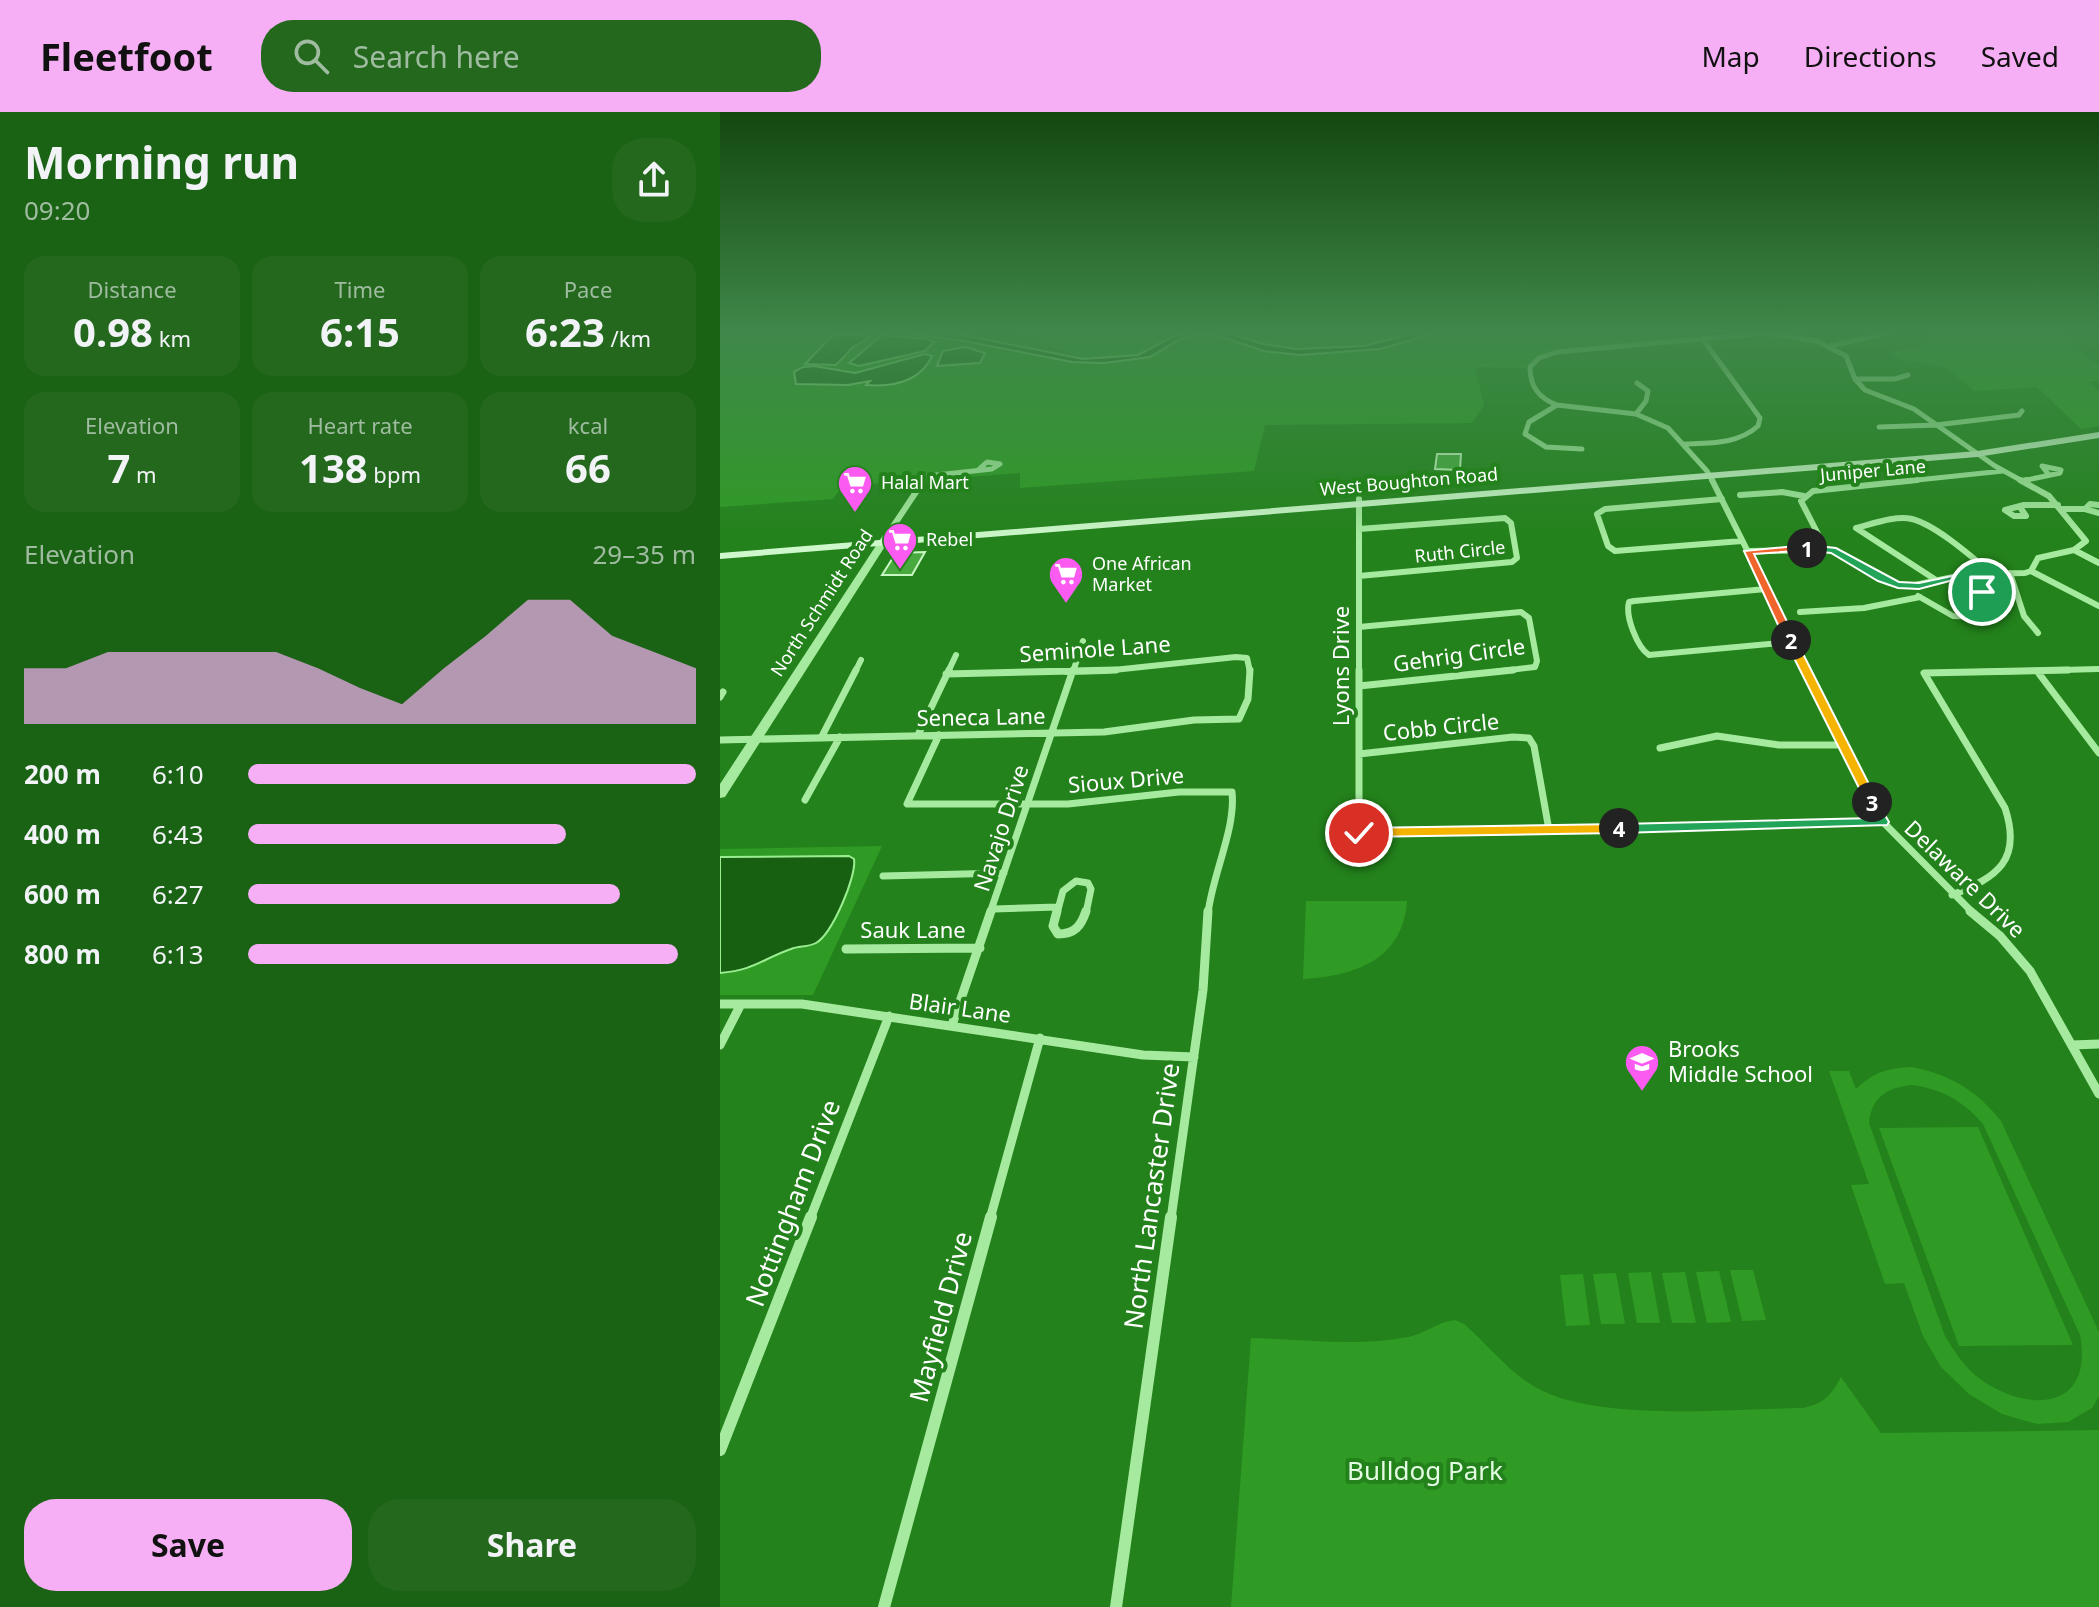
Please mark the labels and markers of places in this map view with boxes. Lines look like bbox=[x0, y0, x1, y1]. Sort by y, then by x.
supermarket icon: Halal Mart bbox=[836, 464, 874, 514]
place label: Halal Mart bbox=[881, 470, 969, 494]
supermarket icon: Rebel bbox=[881, 521, 919, 571]
place label: Rebel bbox=[926, 527, 973, 551]
pin: 1 bbox=[1787, 528, 1827, 568]
place label: One African Market bbox=[1092, 551, 1192, 596]
supermarket icon: One African Market bbox=[1047, 555, 1085, 605]
pin bbox=[1948, 558, 2016, 626]
pin: 2 bbox=[1771, 620, 1811, 660]
pin: 3 bbox=[1852, 782, 1892, 822]
pin bbox=[1325, 799, 1393, 867]
pin: 4 bbox=[1599, 808, 1639, 848]
place label: Brooks Middle School bbox=[1668, 1033, 1813, 1088]
school or university icon: Brooks Middle School bbox=[1623, 1043, 1661, 1093]

